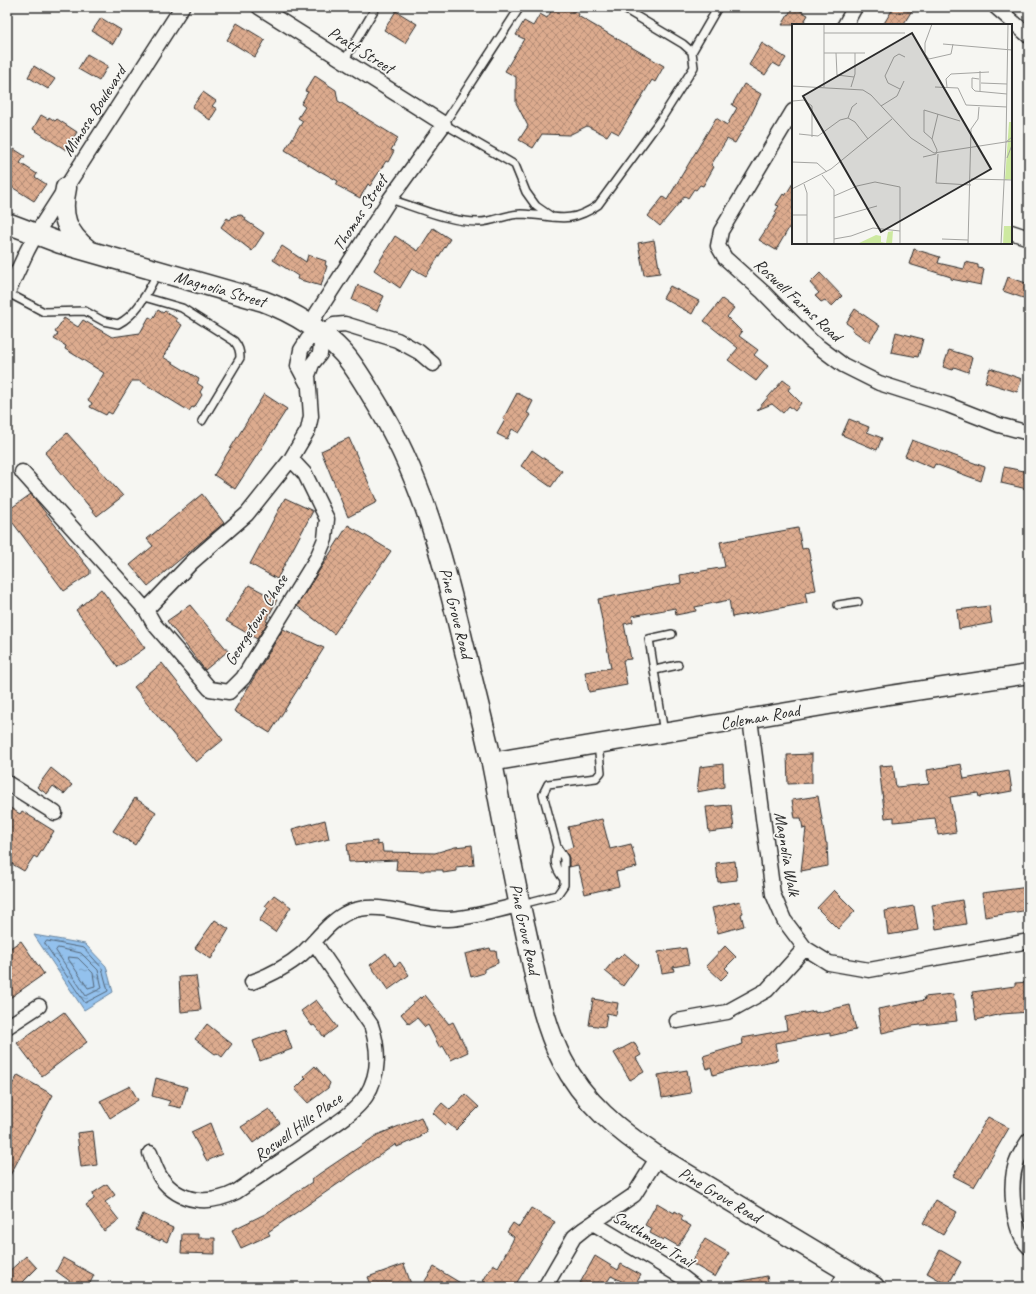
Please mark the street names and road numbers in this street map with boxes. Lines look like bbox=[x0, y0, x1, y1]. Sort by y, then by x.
street label: Pratt Street bbox=[324, 22, 400, 80]
street label: Mimosa Boulevard bbox=[57, 60, 132, 160]
street label: Thomas Street bbox=[328, 169, 394, 255]
street label: Roswell Farms Road bbox=[750, 254, 849, 348]
street label: Magnolia Street bbox=[172, 266, 270, 313]
street label: Pine Grove Road bbox=[435, 566, 478, 663]
street label: Georgetown Chase bbox=[220, 569, 293, 669]
street label: Coleman Road bbox=[719, 699, 804, 734]
street label: Magnolia Walk bbox=[769, 810, 805, 899]
street label: Pine Grove Road bbox=[505, 882, 545, 979]
street label: Roswell Hills Place bbox=[250, 1087, 347, 1166]
street label: Pine Grove Road bbox=[675, 1162, 767, 1229]
street label: Southmoor Trail bbox=[609, 1206, 700, 1274]

